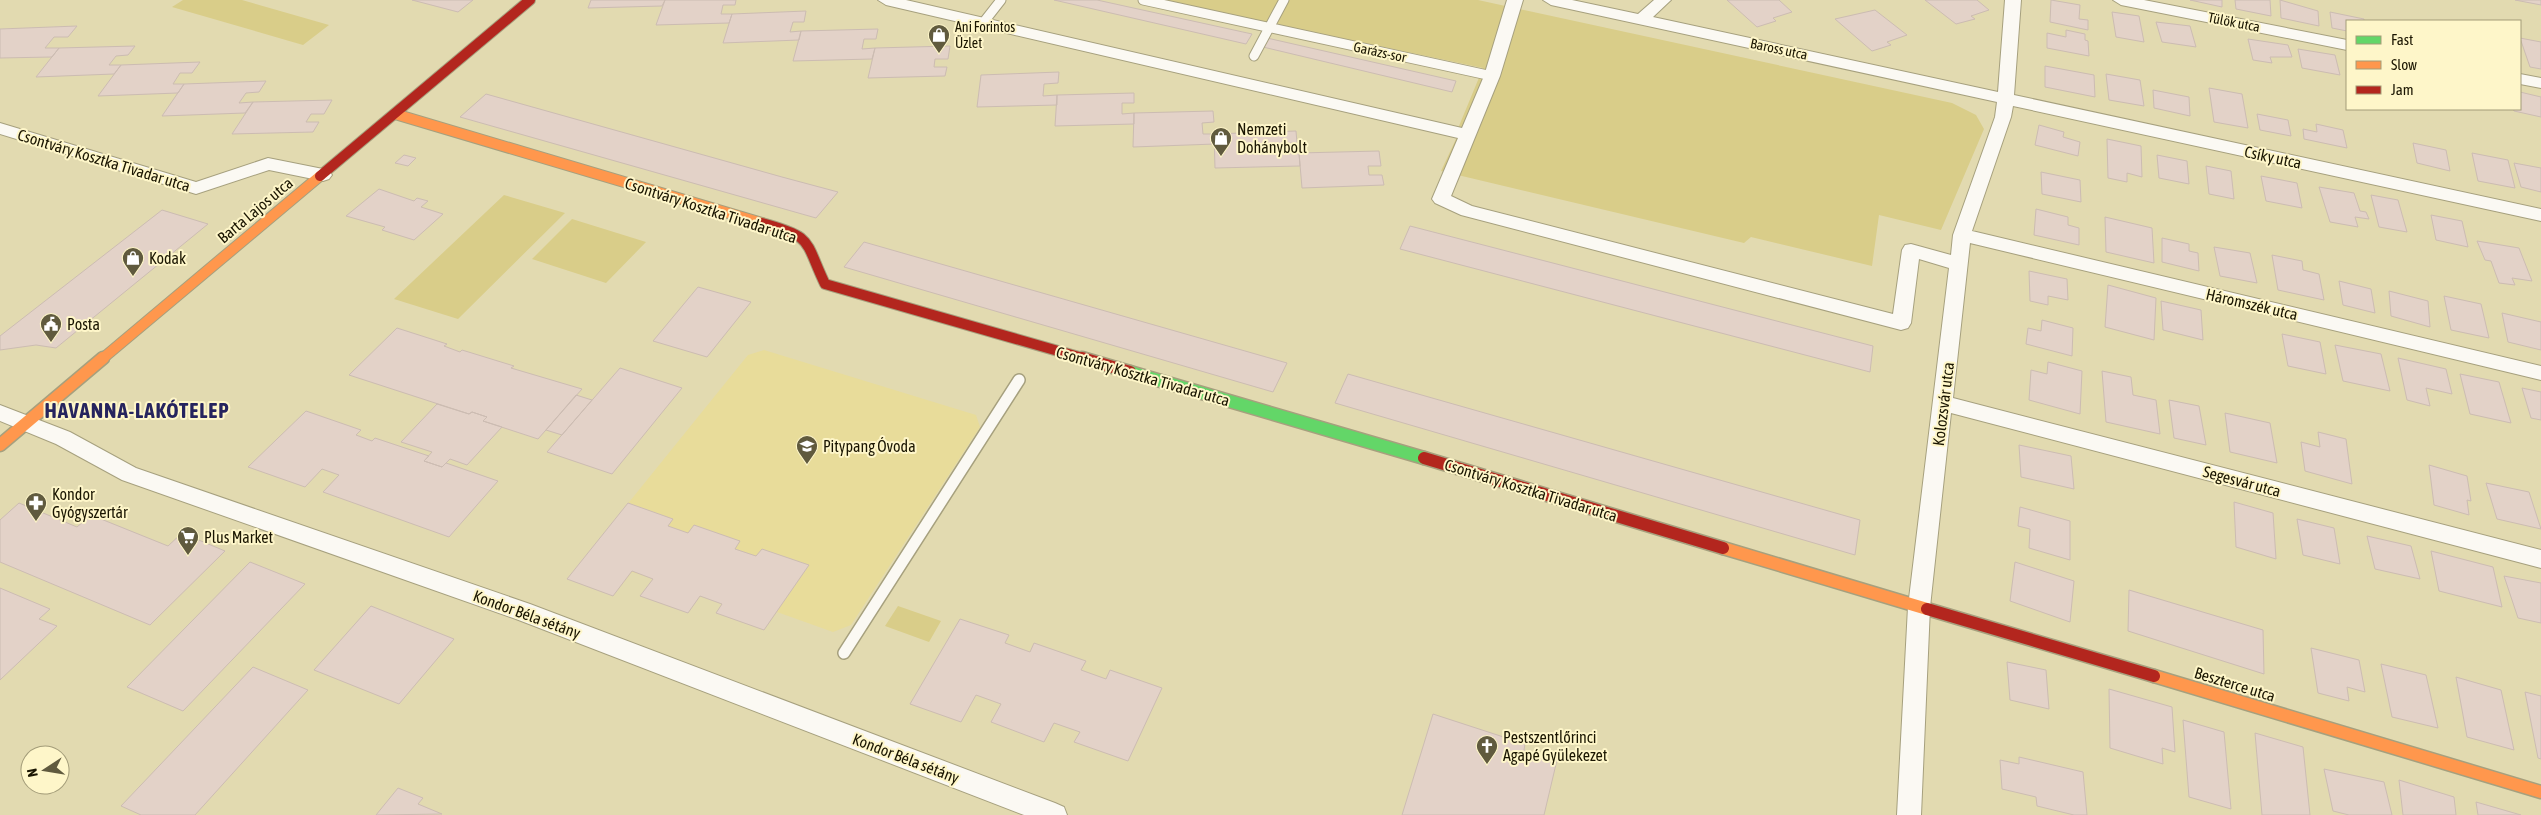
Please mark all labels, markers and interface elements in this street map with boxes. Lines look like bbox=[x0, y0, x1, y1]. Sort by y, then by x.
street label: Tülök utca bbox=[2207, 9, 2261, 35]
place label: Ani Forintos Üzlet bbox=[955, 19, 1015, 51]
legend bbox=[2346, 20, 2521, 110]
shop icon: Ani Forintos Üzlet bbox=[927, 23, 951, 54]
text: Fast bbox=[2391, 31, 2413, 48]
street label: Baross utca bbox=[1749, 35, 1809, 63]
street label: Garázs-sor bbox=[1352, 39, 1409, 66]
text: Slow bbox=[2391, 56, 2417, 73]
text: Jam bbox=[2391, 81, 2414, 98]
place label: Nemzeti Dohánybolt bbox=[1237, 120, 1307, 157]
street label: Csontváry Kosztka Tivadar utca bbox=[15, 125, 192, 196]
shop icon: Nemzeti Dohánybolt bbox=[1209, 126, 1233, 157]
street label: Csíky utca bbox=[2243, 142, 2303, 173]
street label: Barta Lajos utca bbox=[214, 174, 297, 247]
street label: Csontváry Kosztka Tivadar utca bbox=[623, 174, 799, 247]
shop icon: Kodak bbox=[121, 246, 145, 277]
place label: Kodak bbox=[149, 249, 186, 267]
street label: Háromszék utca bbox=[2204, 285, 2300, 323]
public building icon: Posta bbox=[39, 312, 63, 343]
place label: Posta bbox=[67, 315, 100, 333]
street label: Csontváry Kosztka Tivadar utca bbox=[1054, 343, 1232, 410]
street label: Kolozsvár utca bbox=[1929, 361, 1957, 447]
district label: HAVANNA-LAKÓTELEP bbox=[45, 398, 230, 422]
school or university icon: Pitypang Óvoda bbox=[795, 434, 819, 465]
place label: Pitypang Óvoda bbox=[823, 437, 916, 456]
street label: Csontváry Kosztka Tivadar utca bbox=[1442, 455, 1619, 526]
street label: Segesvár utca bbox=[2201, 462, 2283, 501]
place label: Kondor Gyógyszertár bbox=[52, 485, 128, 522]
pharmacy icon: Kondor Gyógyszertár bbox=[24, 491, 48, 522]
supermarket icon: Plus Market bbox=[176, 525, 200, 556]
place label: Plus Market bbox=[204, 528, 274, 546]
street label: Kondor Béla sétány bbox=[471, 586, 583, 643]
street label: Beszterce utca bbox=[2192, 663, 2278, 705]
place label: Pestszentlőrinci Agapé Gyülekezet bbox=[1503, 728, 1608, 765]
street label: Kondor Béla sétány bbox=[850, 729, 962, 788]
church icon: Pestszentlőrinci Agapé Gyülekezet bbox=[1475, 734, 1499, 765]
north arrow bbox=[20, 745, 70, 795]
text: N bbox=[24, 767, 41, 778]

